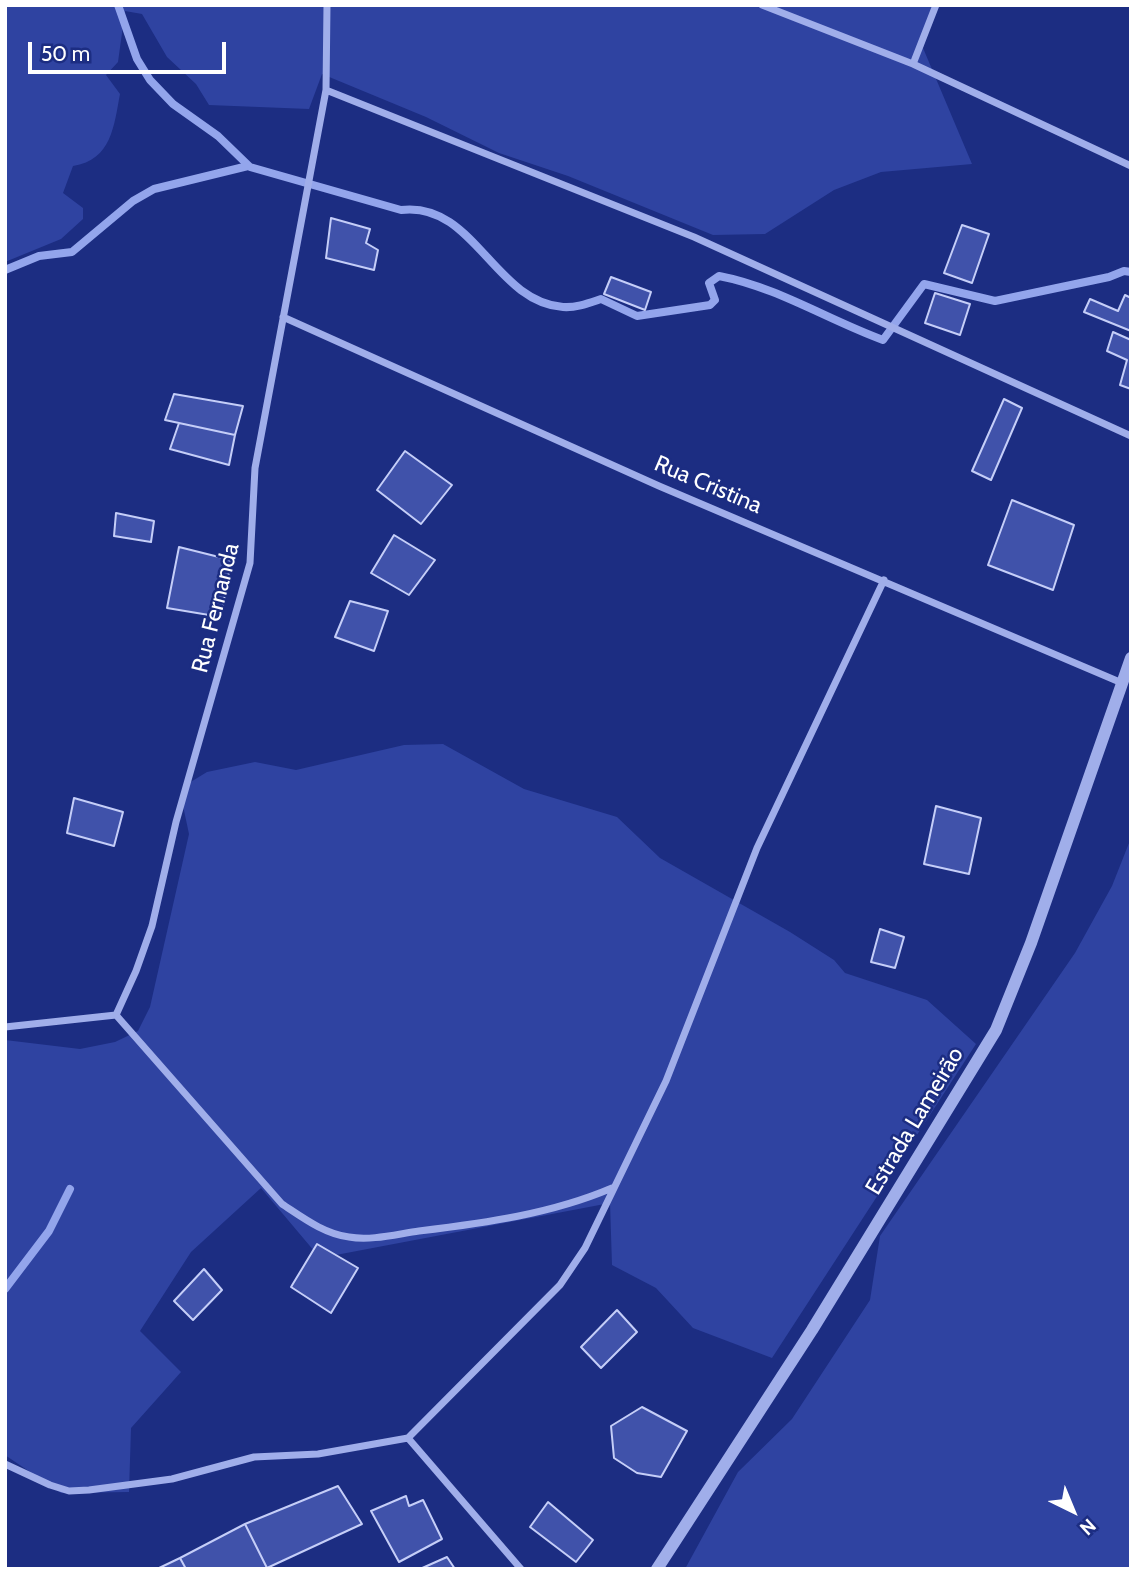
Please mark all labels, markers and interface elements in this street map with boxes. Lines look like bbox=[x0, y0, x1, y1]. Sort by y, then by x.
scale bar bbox=[32, 28, 229, 72]
text: 50 m bbox=[41, 41, 90, 66]
street label: Rua Cristina bbox=[650, 450, 766, 520]
street label: Rua Fernanda bbox=[187, 540, 245, 676]
street label: Estrada Lameirão bbox=[860, 1042, 970, 1200]
north arrow bbox=[1038, 1476, 1108, 1546]
text: N bbox=[1075, 1514, 1100, 1540]

